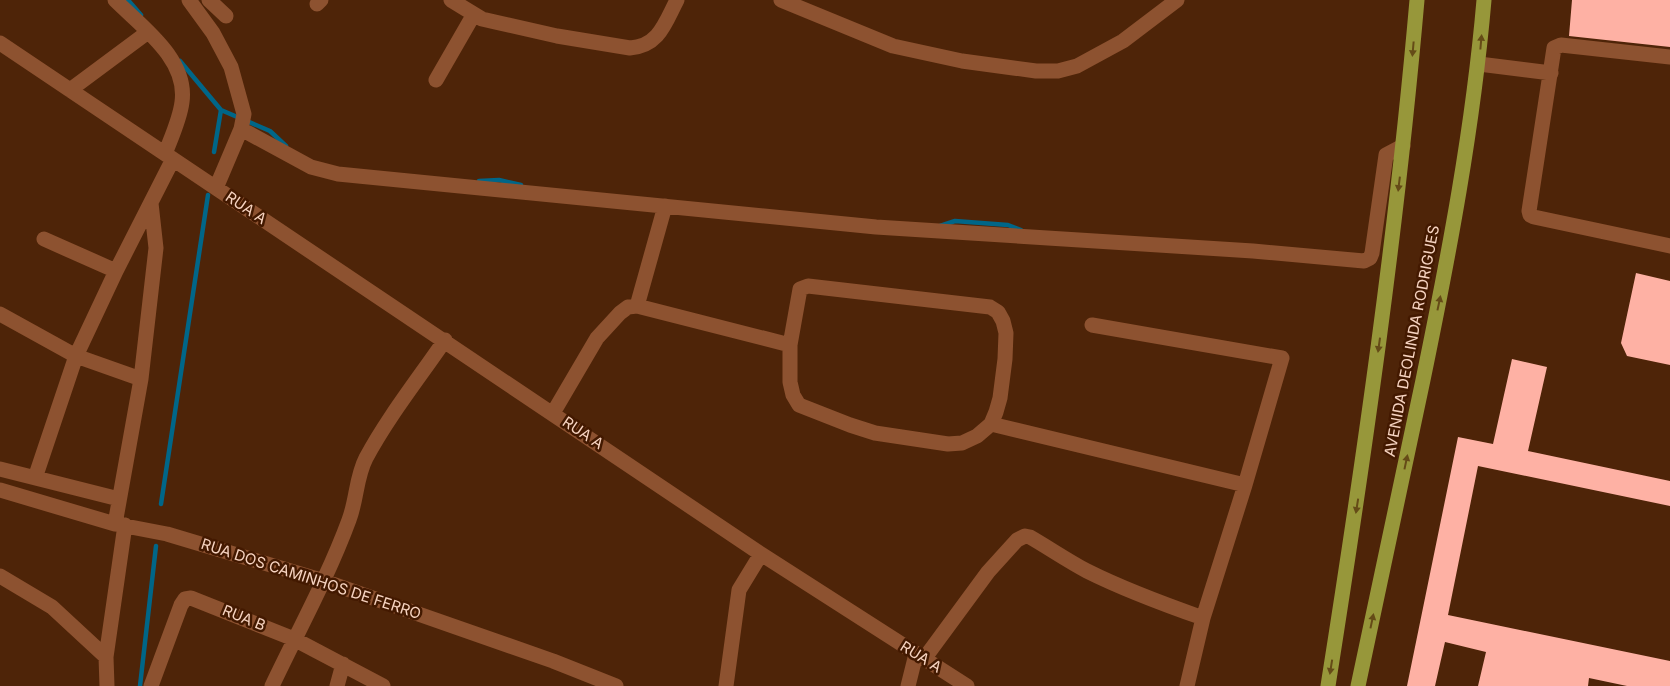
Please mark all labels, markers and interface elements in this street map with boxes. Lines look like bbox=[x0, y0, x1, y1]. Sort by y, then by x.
one-way arrow bbox=[1477, 34, 1485, 50]
one-way arrow bbox=[1408, 41, 1416, 57]
one-way arrow bbox=[1395, 176, 1403, 192]
street label: RUA A bbox=[222, 187, 270, 228]
street label: AVENIDA DEOLINDA RODRIGUES bbox=[1380, 223, 1443, 458]
one-way arrow bbox=[1435, 296, 1443, 311]
one-way arrow bbox=[1375, 338, 1383, 354]
street label: RUA A bbox=[559, 412, 607, 453]
one-way arrow bbox=[1402, 455, 1410, 470]
one-way arrow bbox=[1352, 499, 1360, 515]
street label: RUA DOS CAMINHOS DE FERRO bbox=[199, 534, 424, 623]
street label: RUA B bbox=[220, 600, 269, 635]
one-way arrow bbox=[1368, 614, 1376, 629]
street label: RUA A bbox=[897, 636, 946, 677]
one-way arrow bbox=[1326, 659, 1334, 675]

